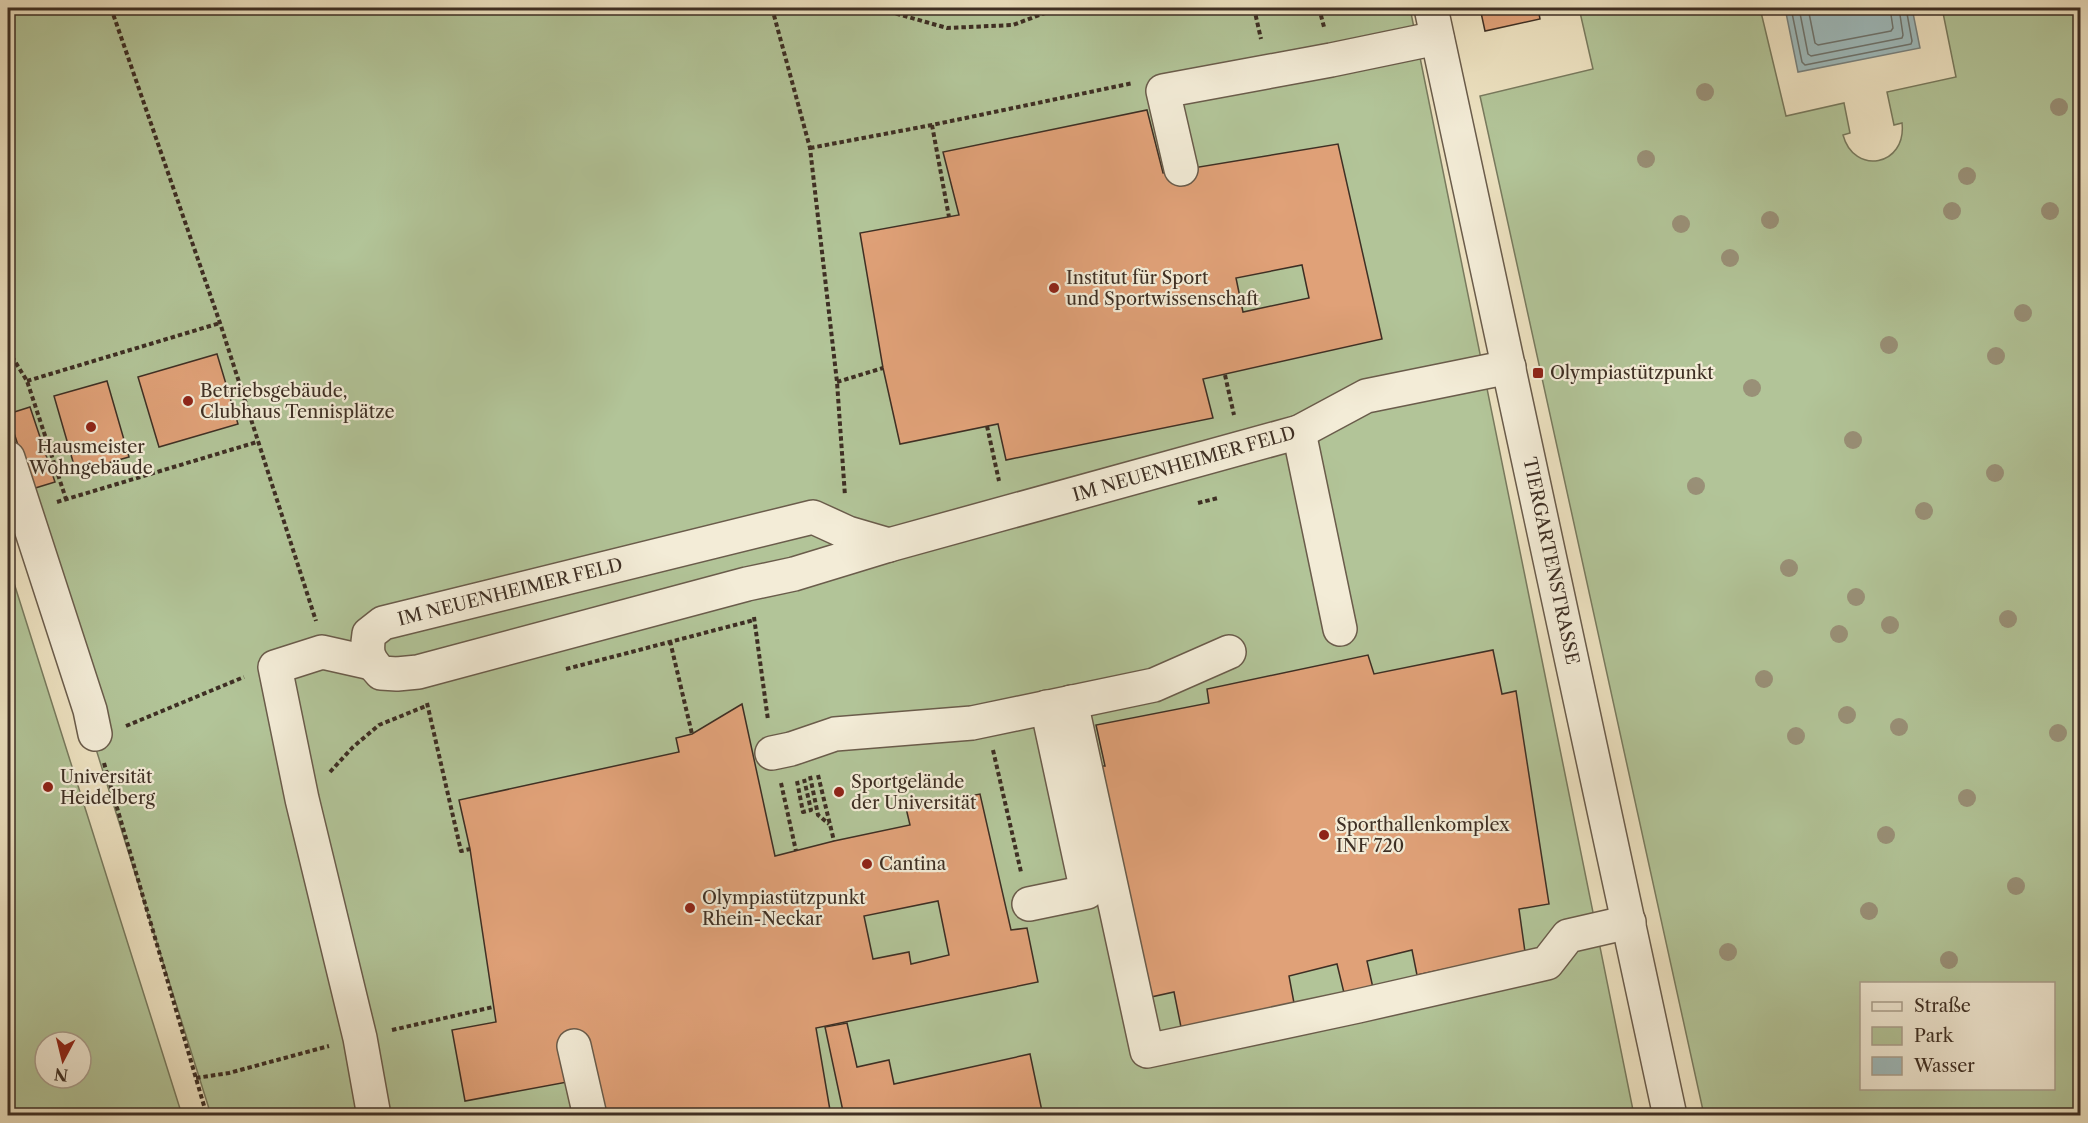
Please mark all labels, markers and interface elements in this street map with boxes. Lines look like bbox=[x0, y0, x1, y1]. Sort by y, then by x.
place label: Institut für Sport und Sportwissenschaft bbox=[1066, 267, 1259, 310]
marker: Institut für Sport und Sportwissenschaft bbox=[1047, 281, 1061, 295]
place label: Olympiastützpunkt bbox=[1550, 362, 1714, 384]
marker: Olympiastützpunkt bbox=[1531, 366, 1545, 380]
place label: Betriebsgebäude, Clubhaus Tennisplätze bbox=[200, 380, 395, 423]
marker: Betriebsgebäude, Clubhaus Tennisplätze bbox=[181, 394, 195, 408]
marker: Hausmeister Wohngebäude bbox=[84, 420, 98, 434]
street label: IM NEUENHEIMER FELD bbox=[1070, 422, 1298, 506]
place label: Hausmeister Wohngebäude bbox=[28, 436, 153, 479]
street label: TIERGARTENSTRASSE bbox=[1518, 455, 1584, 667]
street label: IM NEUENHEIMER FELD bbox=[395, 553, 625, 631]
place label: Universität Heidelberg bbox=[60, 766, 155, 809]
place label: Sportgelände der Universität bbox=[851, 771, 977, 814]
marker: Universität Heidelberg bbox=[41, 780, 55, 794]
marker: Sportgelände der Universität bbox=[832, 785, 846, 799]
place label: Sporthallenkomplex INF 720 bbox=[1336, 814, 1510, 857]
marker: Sporthallenkomplex INF 720 bbox=[1317, 828, 1331, 842]
place label: Cantina bbox=[879, 853, 947, 875]
marker: Cantina bbox=[860, 857, 874, 871]
place label: Olympiastützpunkt Rhein-Neckar bbox=[702, 887, 866, 930]
marker: Olympiastützpunkt Rhein-Neckar bbox=[683, 901, 697, 915]
legend bbox=[1860, 982, 2055, 1090]
text: Straße bbox=[1914, 995, 1971, 1017]
text: Park bbox=[1914, 1025, 1955, 1047]
north arrow bbox=[33, 1030, 93, 1090]
text: Wasser bbox=[1913, 1055, 1975, 1077]
text: N bbox=[53, 1064, 69, 1086]

